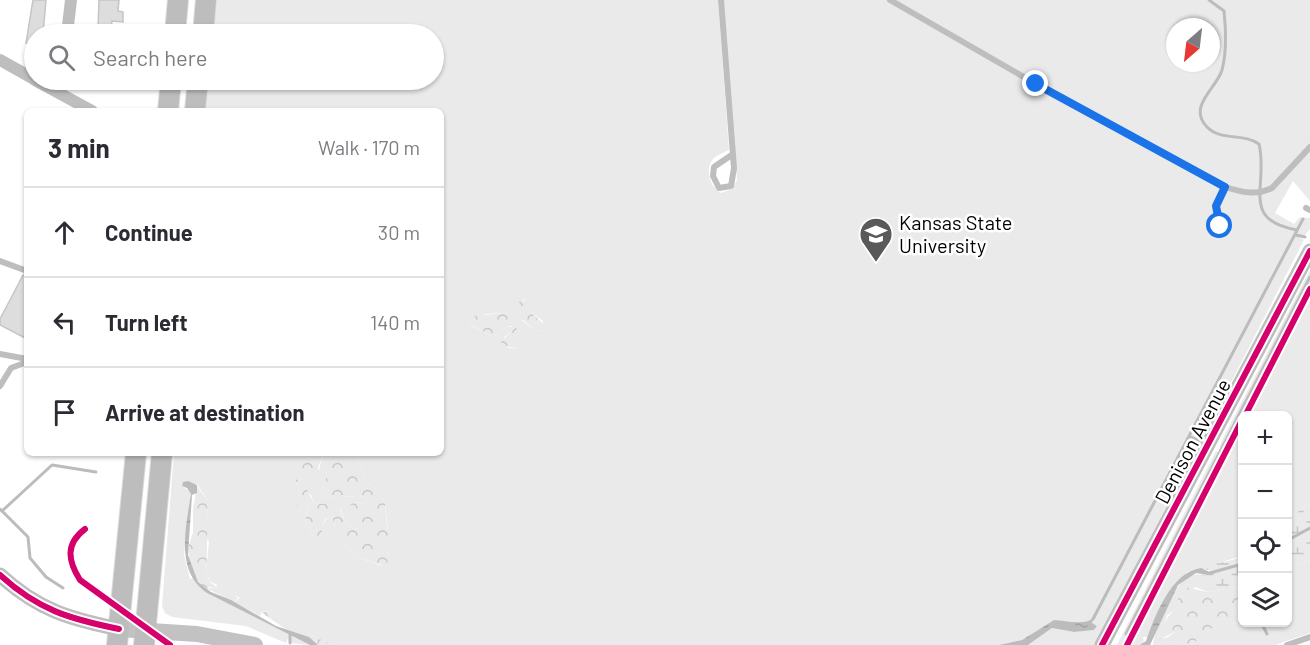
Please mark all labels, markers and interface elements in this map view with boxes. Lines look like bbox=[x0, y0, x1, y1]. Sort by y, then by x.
north arrow bbox=[1166, 18, 1220, 72]
search box bbox=[24, 24, 444, 90]
icon: search bbox=[45, 41, 78, 74]
text: Search here bbox=[93, 44, 207, 70]
route end bbox=[1022, 70, 1048, 96]
text: 3 min bbox=[48, 132, 110, 163]
text: Walk · 170 m bbox=[318, 135, 420, 159]
place label: Kansas State University bbox=[899, 210, 1012, 257]
route start bbox=[1206, 212, 1232, 238]
icon: ahead bbox=[48, 216, 81, 249]
school or university icon: Kansas State University bbox=[858, 216, 894, 263]
text: Continue bbox=[105, 219, 193, 245]
text: 30 m bbox=[378, 220, 420, 244]
icon: left bbox=[48, 306, 81, 339]
text: Turn left bbox=[105, 309, 188, 335]
text: 140 m bbox=[370, 310, 420, 334]
street label: Denison Avenue bbox=[1149, 375, 1235, 507]
icon: arrive bbox=[48, 396, 81, 429]
text: Arrive at destination bbox=[105, 399, 304, 425]
map controls bbox=[1238, 411, 1292, 627]
button: + bbox=[1238, 411, 1292, 465]
button: − bbox=[1238, 465, 1292, 519]
button: locate bbox=[1238, 519, 1292, 573]
button: layers bbox=[1238, 573, 1292, 627]

